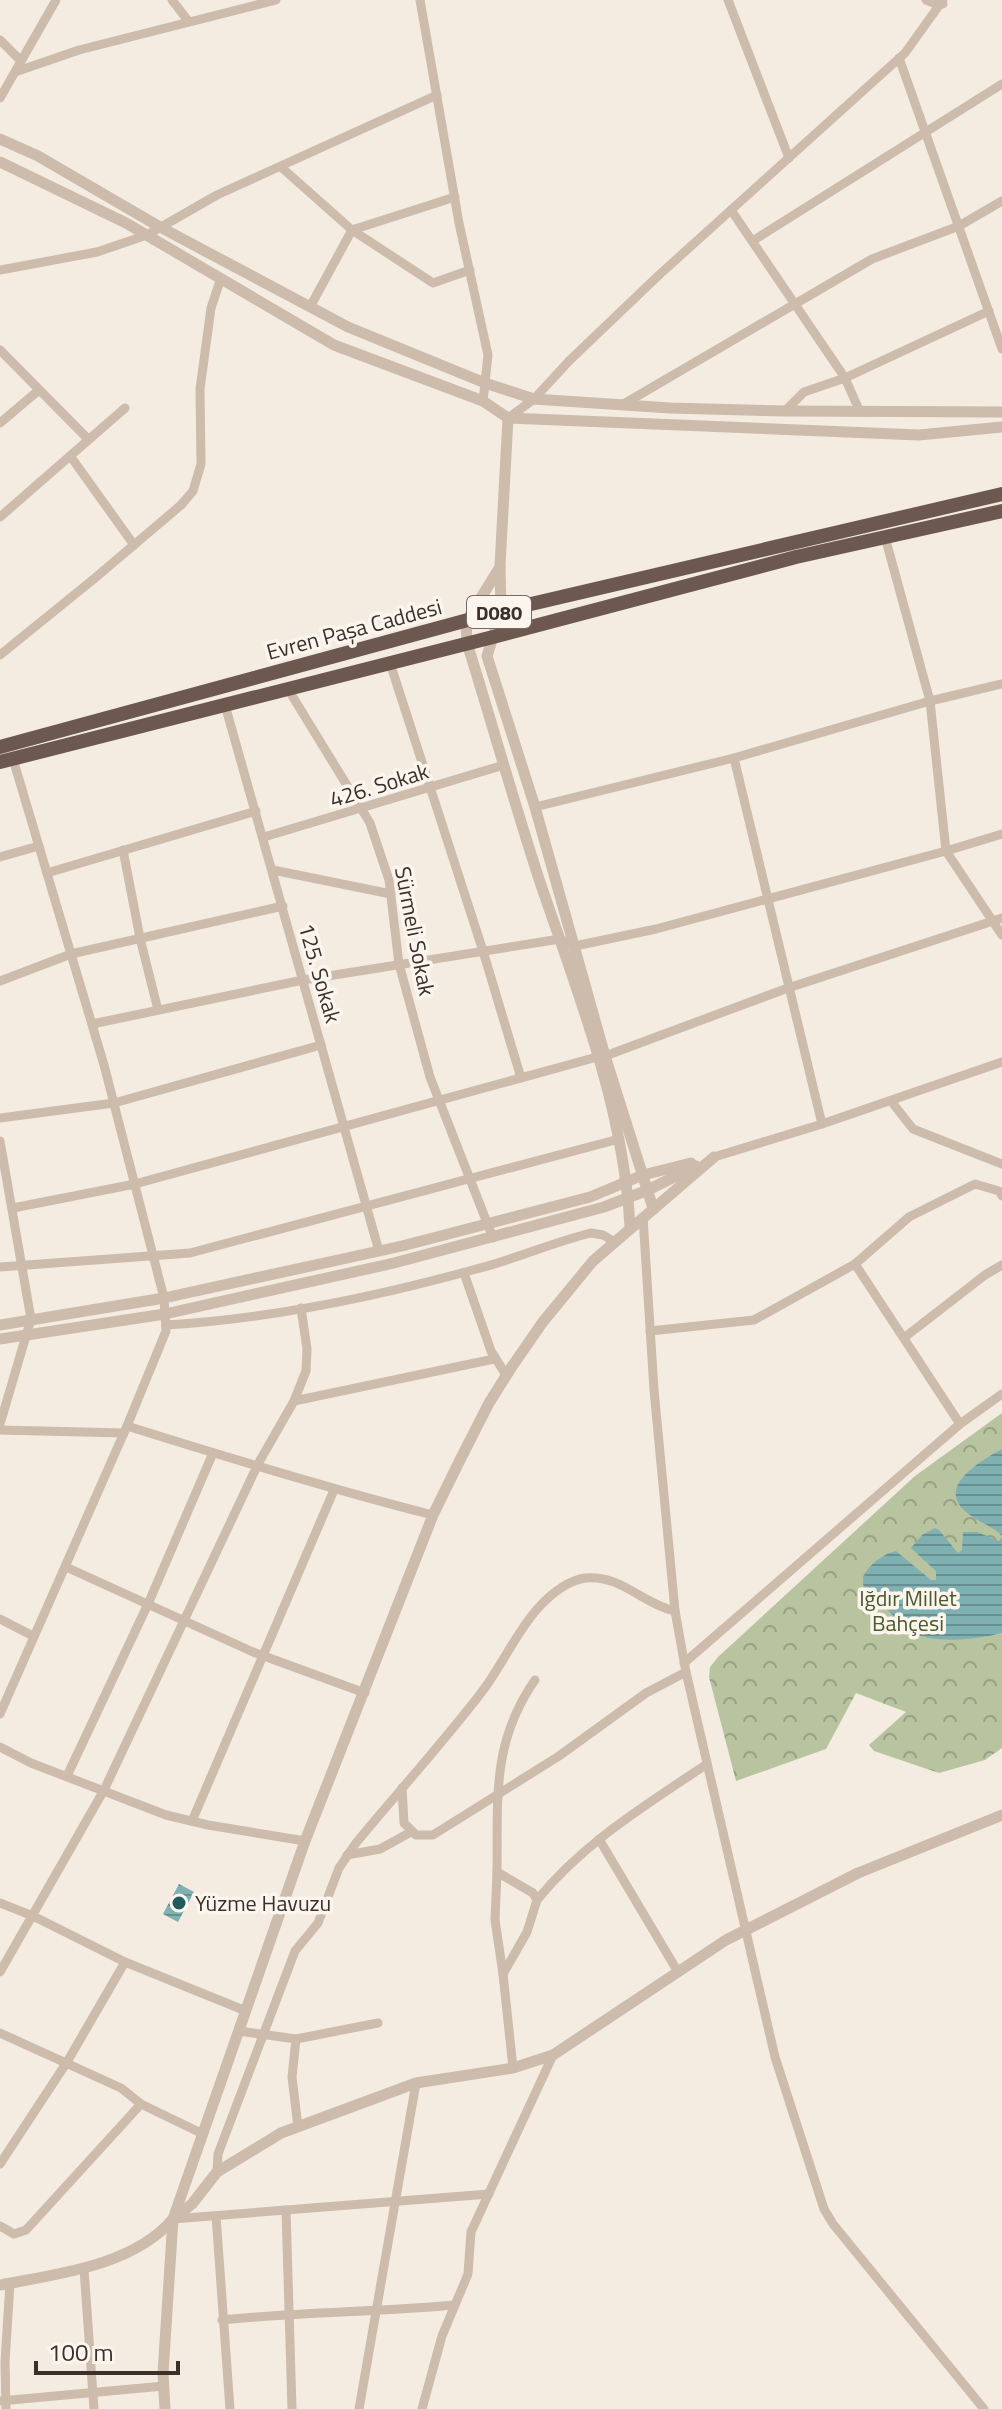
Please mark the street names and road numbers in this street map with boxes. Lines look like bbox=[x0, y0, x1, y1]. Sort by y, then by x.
street label: Evren Paşa Caddesi bbox=[263, 589, 445, 669]
road number: D080 bbox=[467, 596, 531, 628]
street label: 426. Sokak bbox=[325, 754, 433, 816]
street label: Sürmeli Sokak bbox=[386, 863, 444, 999]
street label: 125. Sokak bbox=[290, 919, 351, 1027]

